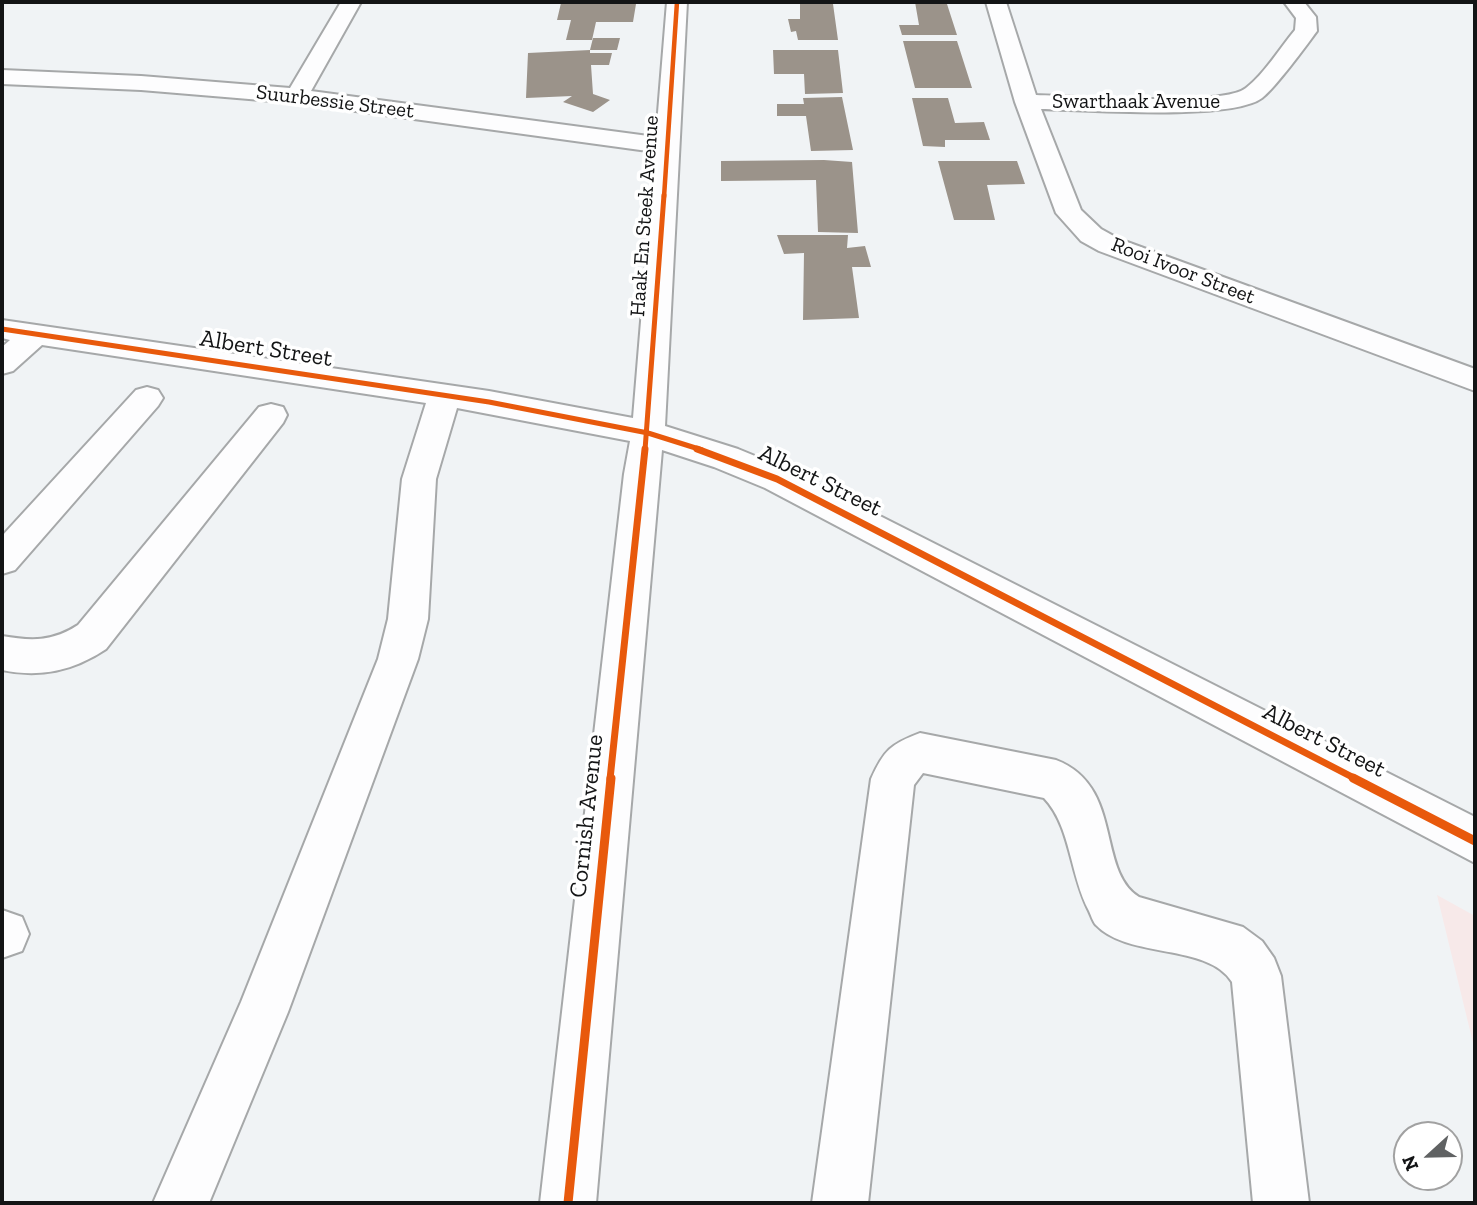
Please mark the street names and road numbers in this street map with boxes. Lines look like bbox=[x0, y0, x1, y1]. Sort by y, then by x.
street label: Suurbessie Street bbox=[255, 80, 415, 124]
street label: Swarthaak Avenue bbox=[1052, 89, 1220, 115]
street label: Haak En Steek Avenue bbox=[625, 115, 665, 317]
street label: Rooi Ivoor Street bbox=[1108, 232, 1258, 310]
street label: Albert Street bbox=[198, 324, 334, 374]
street label: Albert Street bbox=[754, 439, 886, 523]
street label: Albert Street bbox=[1258, 698, 1390, 784]
street label: Cornish Avenue bbox=[564, 733, 610, 899]

